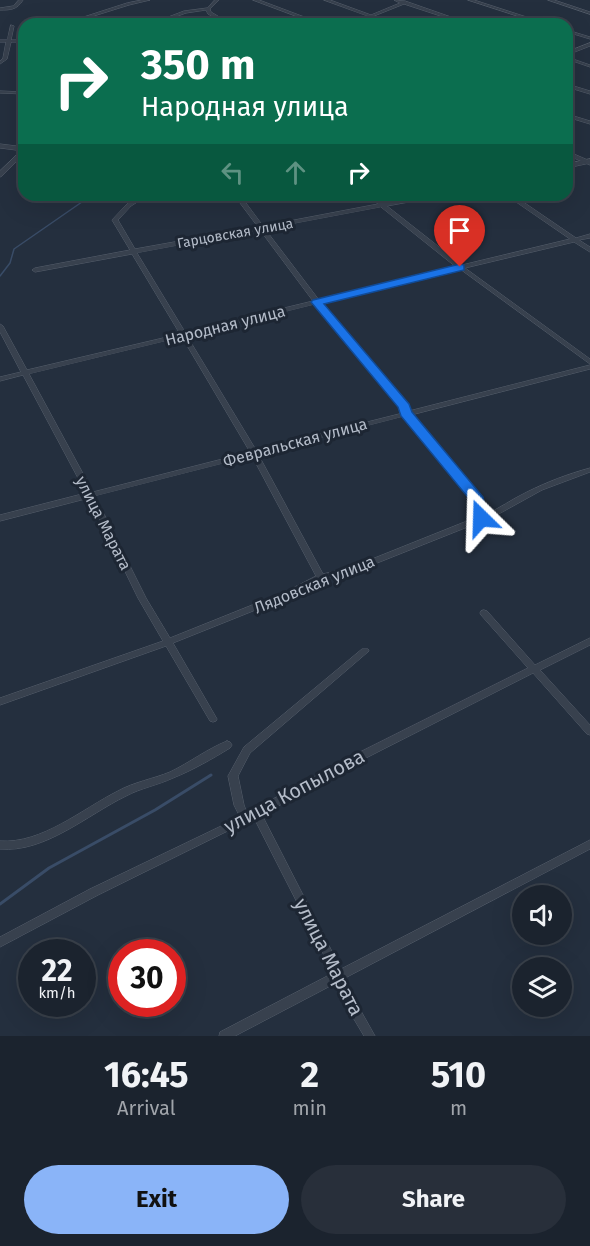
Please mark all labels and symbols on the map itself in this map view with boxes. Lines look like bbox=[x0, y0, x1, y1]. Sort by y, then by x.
pin bbox=[434, 205, 485, 267]
street label: Гарцовская улица bbox=[176, 215, 294, 252]
street label: Народная улица bbox=[163, 301, 287, 350]
street label: Февральская улица bbox=[221, 414, 369, 471]
street label: улица Марата bbox=[72, 473, 135, 573]
position arrow bbox=[449, 486, 513, 550]
street label: Лядовская улица bbox=[251, 552, 377, 617]
street label: улица Копылова bbox=[220, 744, 368, 838]
street label: улица Марата bbox=[289, 894, 369, 1020]
speed limit sign: 30 bbox=[108, 939, 186, 1017]

